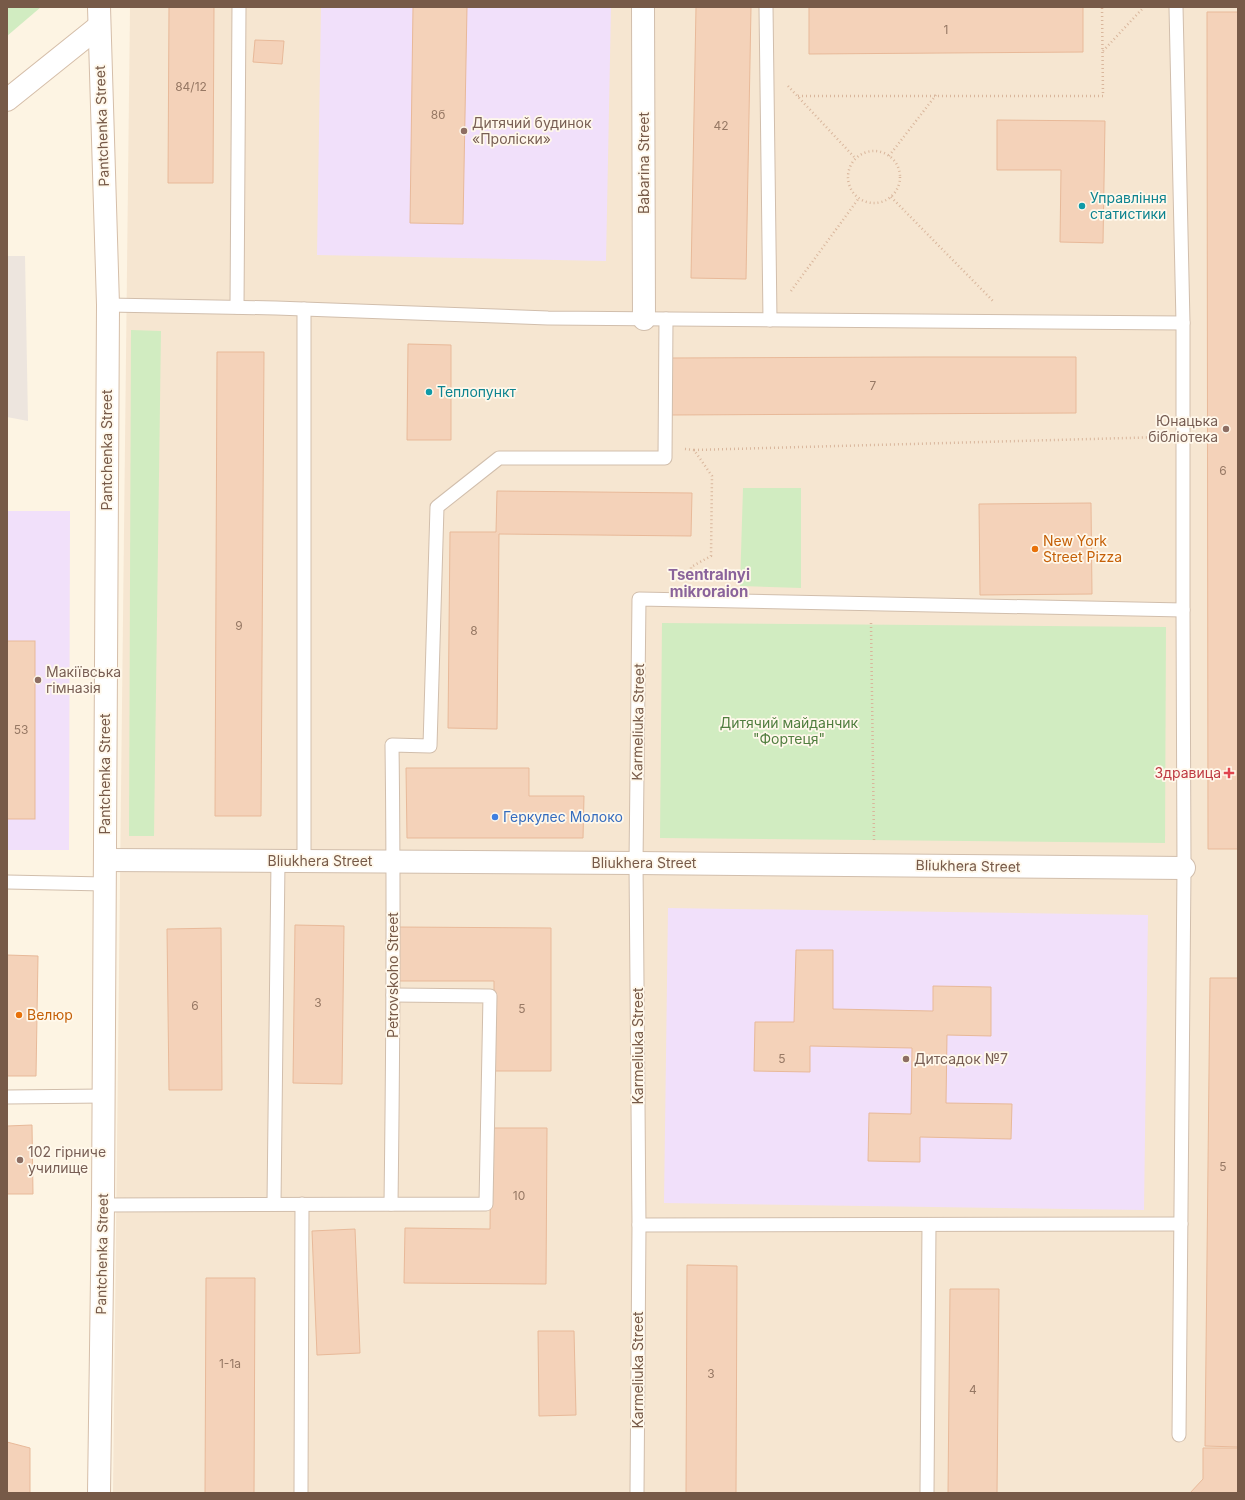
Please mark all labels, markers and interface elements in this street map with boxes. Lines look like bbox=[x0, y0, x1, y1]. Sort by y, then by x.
house number: 1 bbox=[944, 22, 948, 37]
street label: Pantchenka Street bbox=[91, 65, 112, 187]
house number: 84/12 bbox=[175, 79, 207, 94]
house number: 8б bbox=[431, 107, 445, 122]
street label: Babarina Street bbox=[635, 112, 652, 214]
place label: Дитячий будинок «Проліски» bbox=[472, 114, 592, 147]
house number: 42 bbox=[713, 118, 729, 133]
marker: Дитячий будинок «Проліски» bbox=[459, 126, 469, 136]
place label: Управління статистики bbox=[1090, 189, 1167, 222]
marker: Управління статистики bbox=[1077, 201, 1087, 211]
house number: 7 bbox=[870, 378, 877, 393]
place label: Теплопункт bbox=[437, 383, 517, 400]
marker: Теплопункт bbox=[424, 387, 434, 397]
street label: Pantchenka Street bbox=[98, 389, 115, 511]
place label: Юнацька бібліотека bbox=[1148, 412, 1218, 445]
marker: Юнацька бібліотека bbox=[1221, 424, 1231, 434]
house number: 6 bbox=[1219, 463, 1227, 478]
place label: New York Street Pizza bbox=[1043, 532, 1122, 565]
marker: New York Street Pizza bbox=[1030, 544, 1040, 554]
district label: Tsentralnyi mikroraion bbox=[668, 565, 750, 601]
house number: 9 bbox=[235, 618, 243, 633]
house number: 8 bbox=[470, 623, 478, 638]
place label: Макіївська гімназія bbox=[46, 663, 121, 696]
street label: Karmeliuka Street bbox=[628, 663, 647, 781]
marker: Макіївська гімназія bbox=[33, 675, 43, 685]
street label: Pantchenka Street bbox=[96, 713, 113, 835]
park label: Дитячий майданчик "Фортеця" bbox=[720, 714, 859, 747]
house number: 53 bbox=[14, 722, 28, 737]
place label: Здравица bbox=[1155, 764, 1221, 781]
marker: Здравица bbox=[1224, 768, 1234, 778]
place label: Геркулес Молоко bbox=[503, 808, 623, 825]
marker: Геркулес Молоко bbox=[490, 812, 500, 822]
street label: Bliukhera Street bbox=[268, 852, 373, 869]
street label: Bliukhera Street bbox=[592, 854, 697, 871]
street label: Bliukhera Street bbox=[915, 856, 1021, 875]
street label: Petrovskoho Street bbox=[384, 912, 401, 1038]
street label: Karmeliuka Street bbox=[629, 987, 646, 1105]
house number: 3 bbox=[314, 995, 322, 1010]
house number: 6 bbox=[191, 998, 199, 1013]
house number: 5 bbox=[518, 1001, 526, 1016]
place label: Велюр bbox=[27, 1006, 73, 1023]
marker: Велюр bbox=[14, 1010, 24, 1020]
place label: Дитсадок №7 bbox=[914, 1050, 1008, 1067]
house number: 5 bbox=[778, 1051, 786, 1066]
marker: Дитсадок №7 bbox=[901, 1054, 911, 1064]
place label: 102 гірниче училище bbox=[28, 1143, 106, 1176]
marker: 102 гірниче училище bbox=[15, 1155, 25, 1165]
house number: 5 bbox=[1219, 1159, 1227, 1174]
house number: 10 bbox=[513, 1188, 525, 1203]
street label: Pantchenka Street bbox=[92, 1193, 111, 1315]
street label: Karmeliuka Street bbox=[629, 1311, 646, 1429]
house number: 1-1а bbox=[219, 1356, 241, 1371]
house number: 3 bbox=[707, 1366, 715, 1381]
house number: 4 bbox=[969, 1382, 977, 1397]

